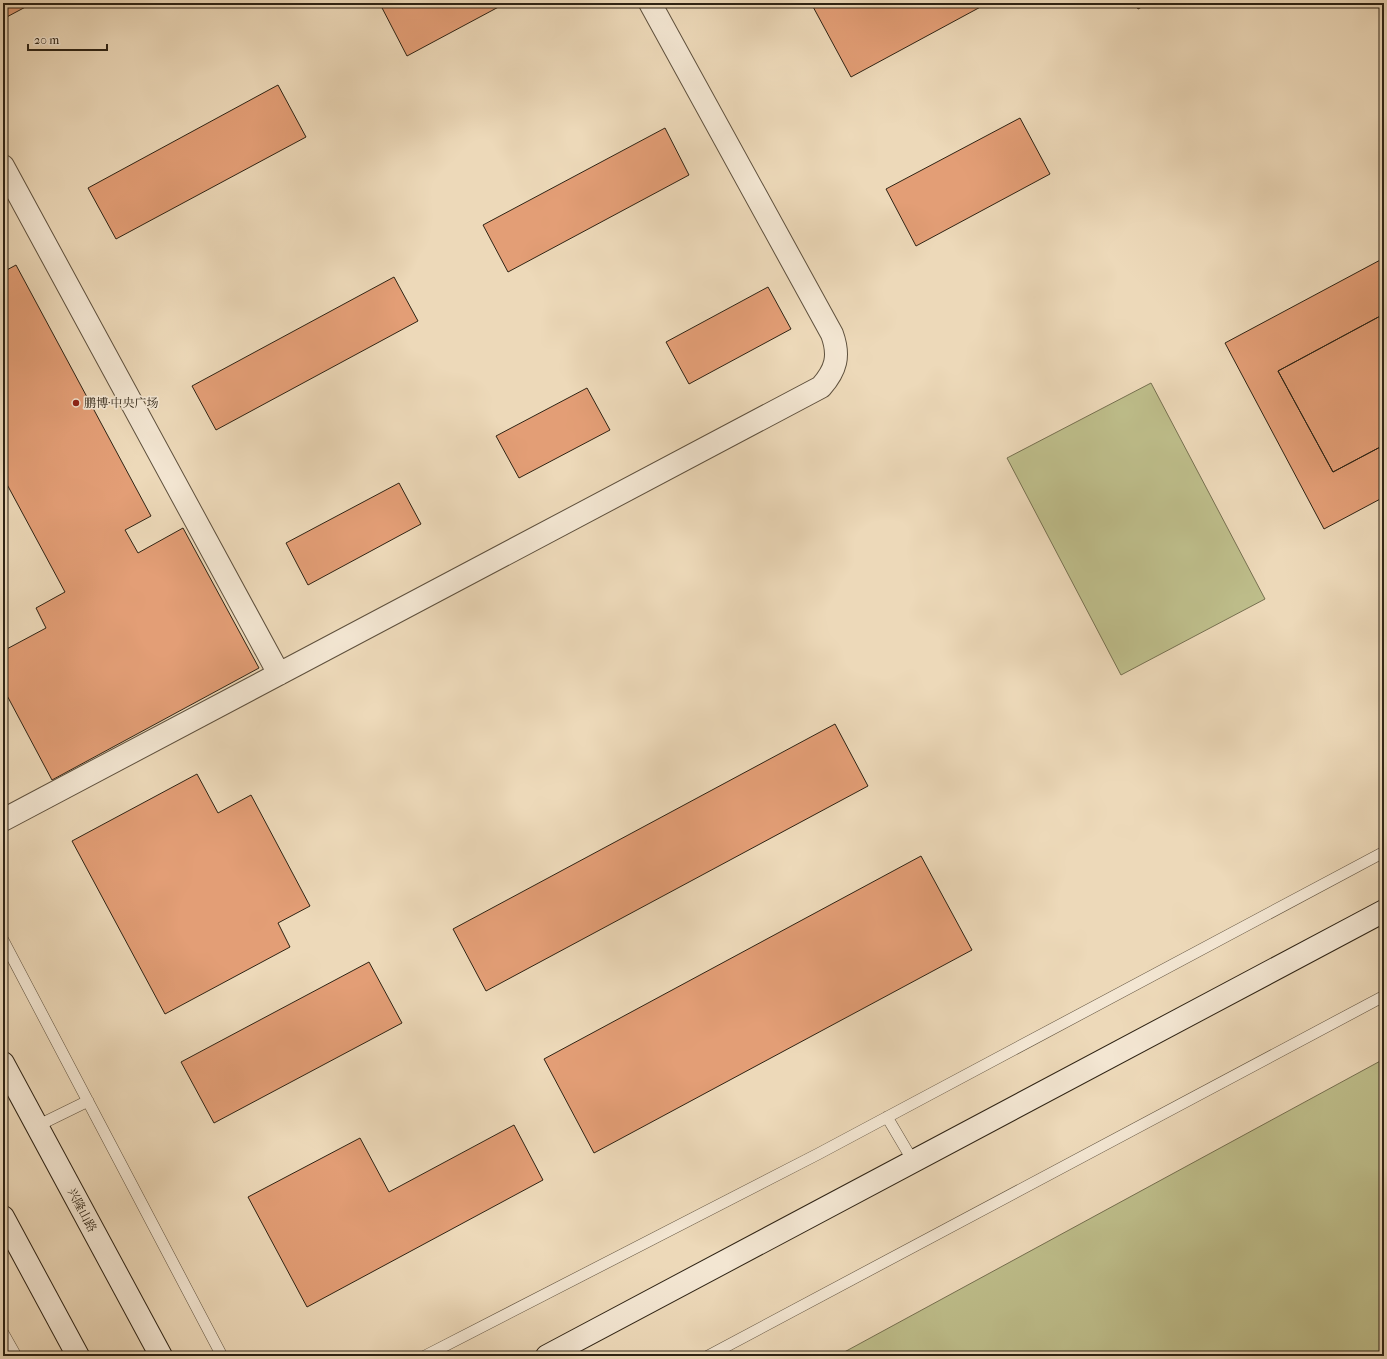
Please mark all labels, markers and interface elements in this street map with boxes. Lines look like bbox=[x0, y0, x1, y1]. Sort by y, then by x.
scale bar bbox=[28, 26, 107, 52]
text: 20 m bbox=[34, 33, 59, 47]
place label: 鹏博·中央广场 bbox=[84, 396, 158, 410]
marker: 鹏博·中央广场 bbox=[71, 398, 81, 408]
street label: 兴隆山路 bbox=[65, 1186, 99, 1234]

